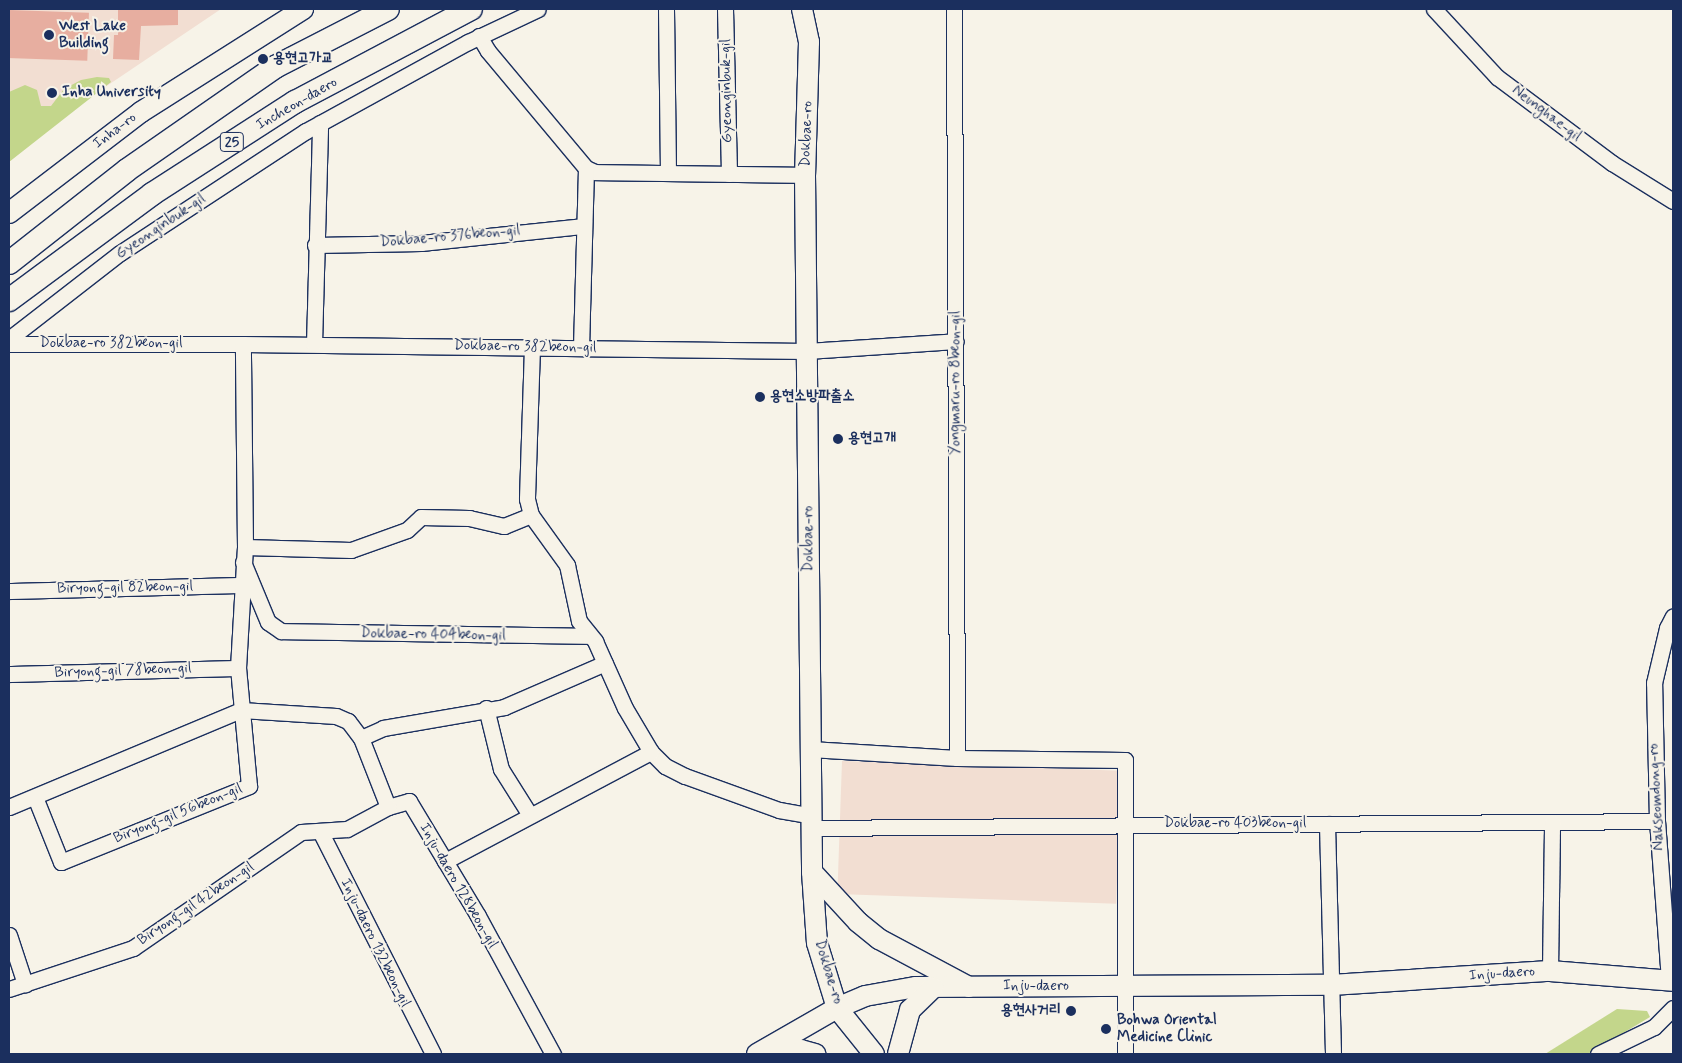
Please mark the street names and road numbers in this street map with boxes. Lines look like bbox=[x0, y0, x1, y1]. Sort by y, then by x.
street label: Gyeonginbuk-gil bbox=[717, 39, 737, 143]
street label: Incheon-daero bbox=[253, 74, 341, 134]
street label: Neunghae-gil bbox=[1508, 82, 1584, 146]
street label: Dokbae-ro bbox=[797, 101, 817, 167]
street label: Inha-ro bbox=[90, 109, 140, 153]
road number: 25 bbox=[220, 130, 244, 154]
street label: Gyeonginbuk-gil bbox=[113, 190, 209, 264]
street label: Dokbae-ro 376beon-gil bbox=[379, 222, 521, 252]
street label: Yongmaru-ro 8beon-gil bbox=[947, 311, 965, 455]
street label: Dokbae-ro 382beon-gil bbox=[39, 335, 183, 353]
street label: Dokbae-ro 382beon-gil bbox=[453, 337, 597, 357]
street label: Dokbae-ro bbox=[800, 506, 818, 572]
street label: Biryong-gil 82beon-gil bbox=[57, 578, 193, 598]
street label: Dokbae-ro 404beon-gil bbox=[360, 625, 506, 645]
street label: Biryong-gil 78beon-gil bbox=[54, 660, 192, 682]
street label: Nakseomdong-ro bbox=[1645, 743, 1669, 851]
street label: Biryong-gil 56beon-gil bbox=[111, 780, 245, 848]
street label: Dokbae-ro 403beon-gil bbox=[1164, 815, 1306, 833]
street label: Inju-daero 128beon-gil bbox=[415, 820, 501, 952]
street label: Biryong-gil 42beon-gil bbox=[134, 858, 258, 950]
street label: Inju-daero 132beon-gil bbox=[336, 876, 414, 1010]
street label: Dokbae-ro bbox=[810, 938, 846, 1006]
street label: Inju-daero bbox=[1468, 963, 1536, 985]
street label: Inju-daero bbox=[1003, 978, 1069, 996]

